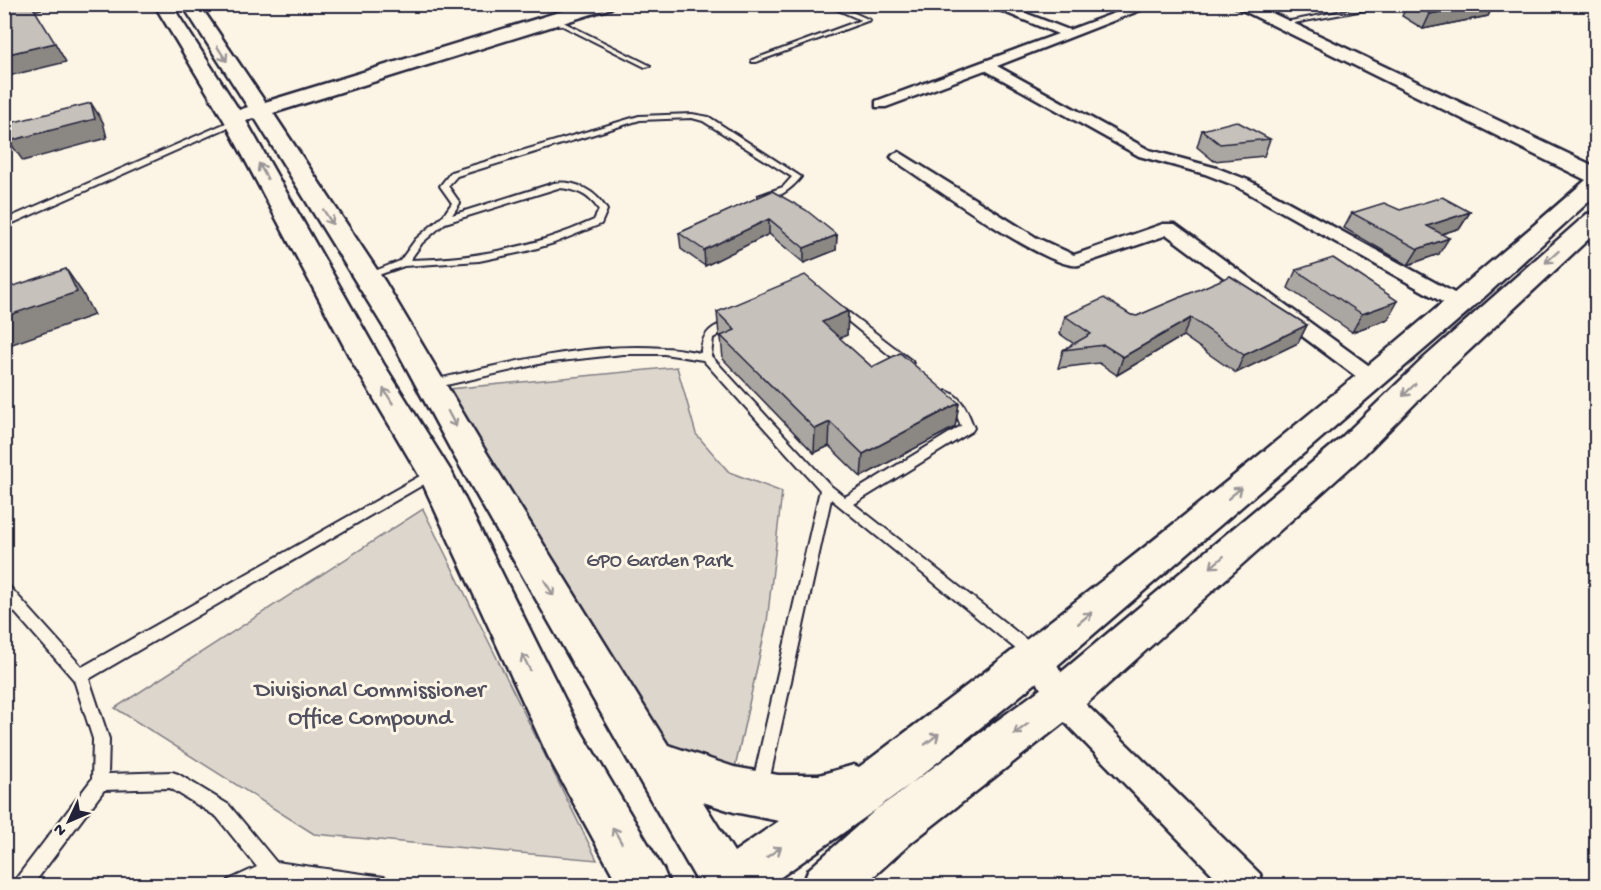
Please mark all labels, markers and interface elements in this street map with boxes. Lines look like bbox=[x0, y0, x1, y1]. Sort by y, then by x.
one-way arrow bbox=[215, 45, 228, 62]
one-way arrow bbox=[256, 163, 268, 180]
one-way arrow bbox=[322, 208, 334, 225]
one-way arrow bbox=[1545, 250, 1560, 264]
one-way arrow bbox=[1402, 382, 1417, 397]
one-way arrow bbox=[382, 388, 394, 405]
one-way arrow bbox=[446, 410, 458, 427]
one-way arrow bbox=[1227, 486, 1243, 499]
park label: GPO Garden Park bbox=[586, 551, 734, 574]
one-way arrow bbox=[1209, 555, 1225, 568]
one-way arrow bbox=[544, 579, 556, 596]
one-way arrow bbox=[1077, 611, 1093, 624]
one-way arrow bbox=[519, 654, 531, 672]
park label: Divisional Commissioner Office Compound bbox=[252, 677, 488, 734]
one-way arrow bbox=[1014, 723, 1030, 736]
one-way arrow bbox=[924, 732, 940, 745]
north arrow bbox=[39, 791, 99, 851]
text: N bbox=[50, 818, 71, 839]
one-way arrow bbox=[611, 827, 623, 844]
one-way arrow bbox=[765, 846, 781, 858]

